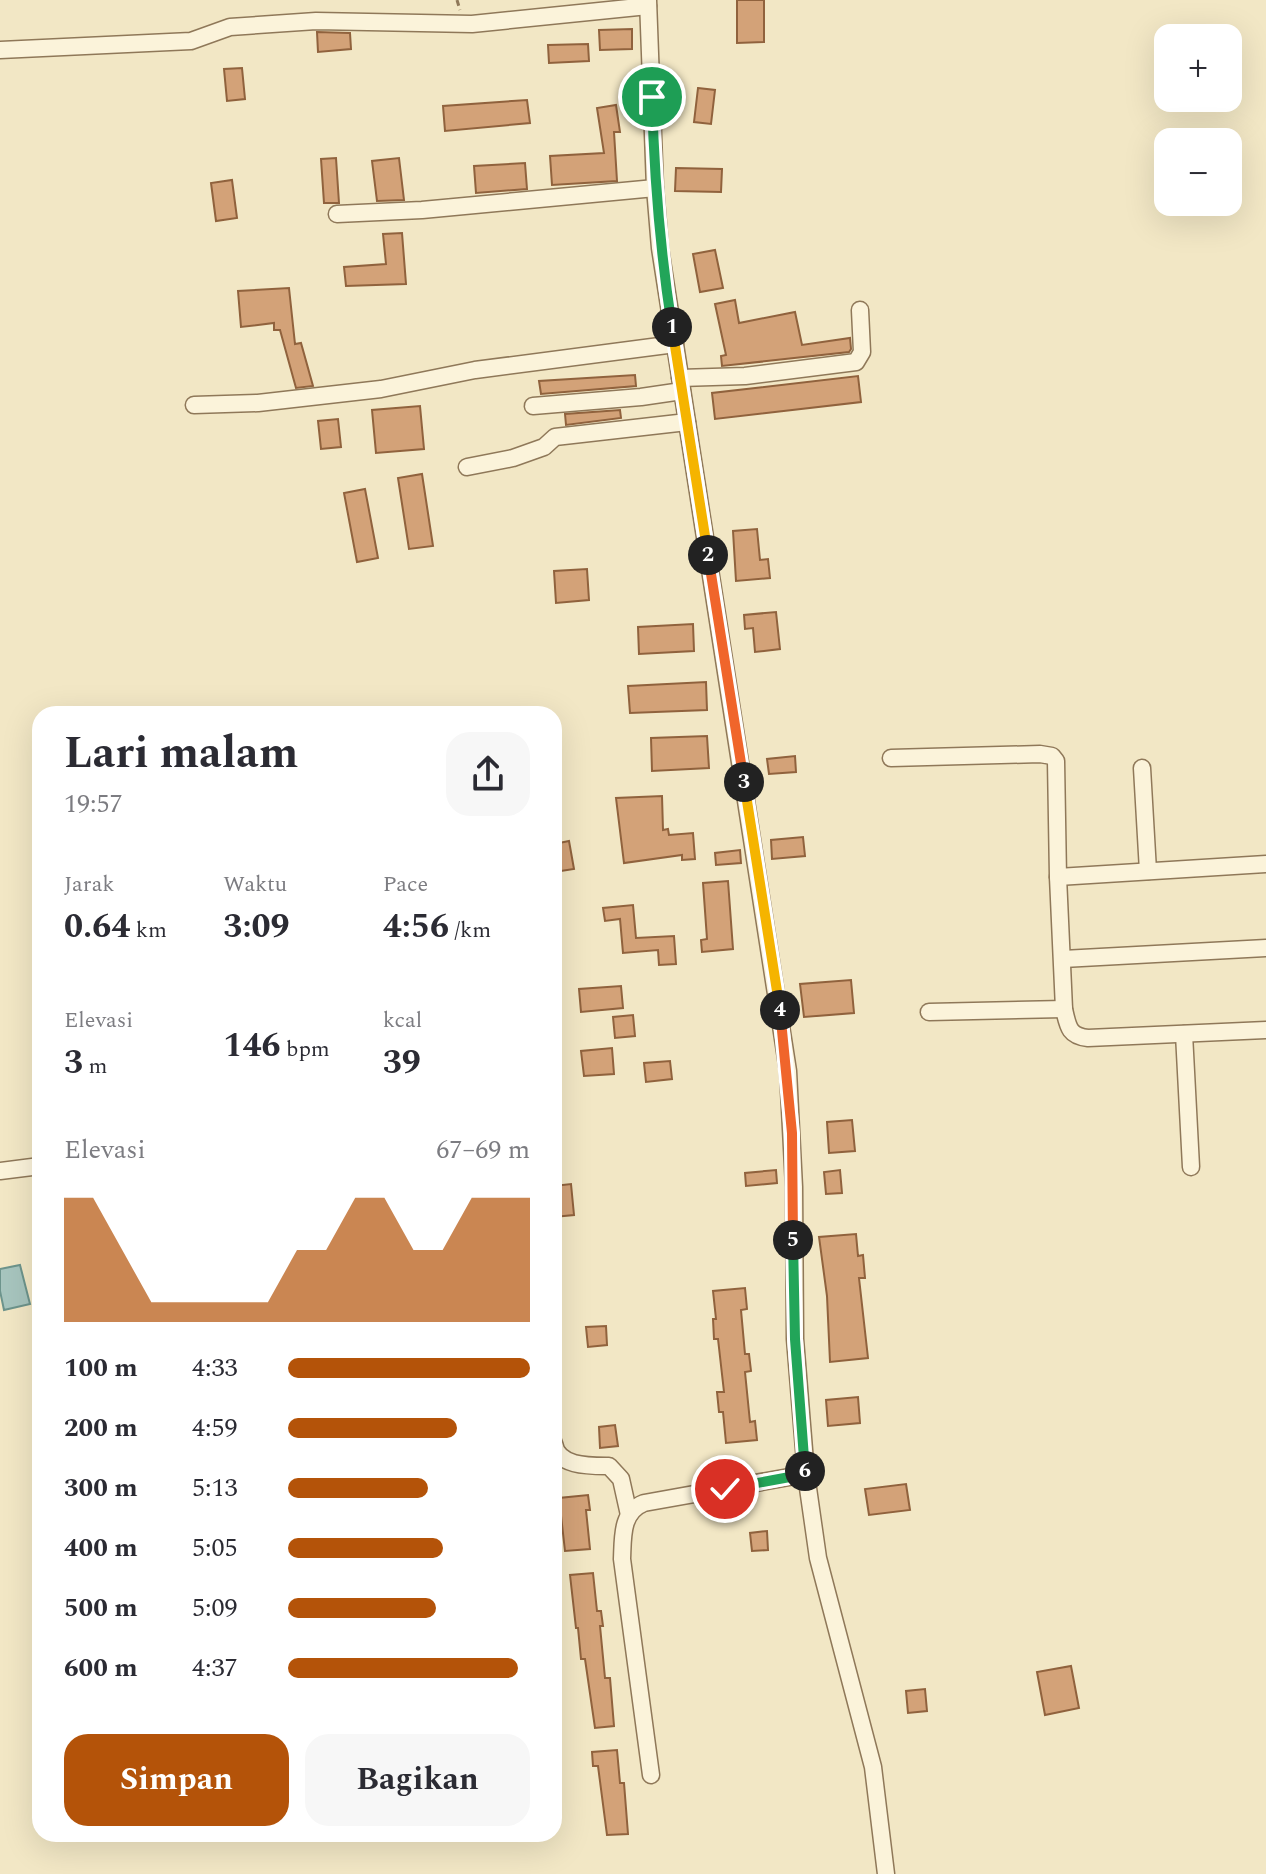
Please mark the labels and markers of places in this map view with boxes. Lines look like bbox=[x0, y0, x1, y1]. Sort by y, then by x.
pin bbox=[618, 63, 686, 131]
pin: 1 bbox=[652, 307, 692, 347]
pin: 2 bbox=[688, 535, 728, 575]
pin: 3 bbox=[724, 762, 764, 802]
pin: 4 bbox=[760, 990, 800, 1030]
pin: 5 bbox=[773, 1220, 813, 1260]
pin: 6 bbox=[785, 1451, 825, 1491]
pin bbox=[691, 1455, 759, 1523]

